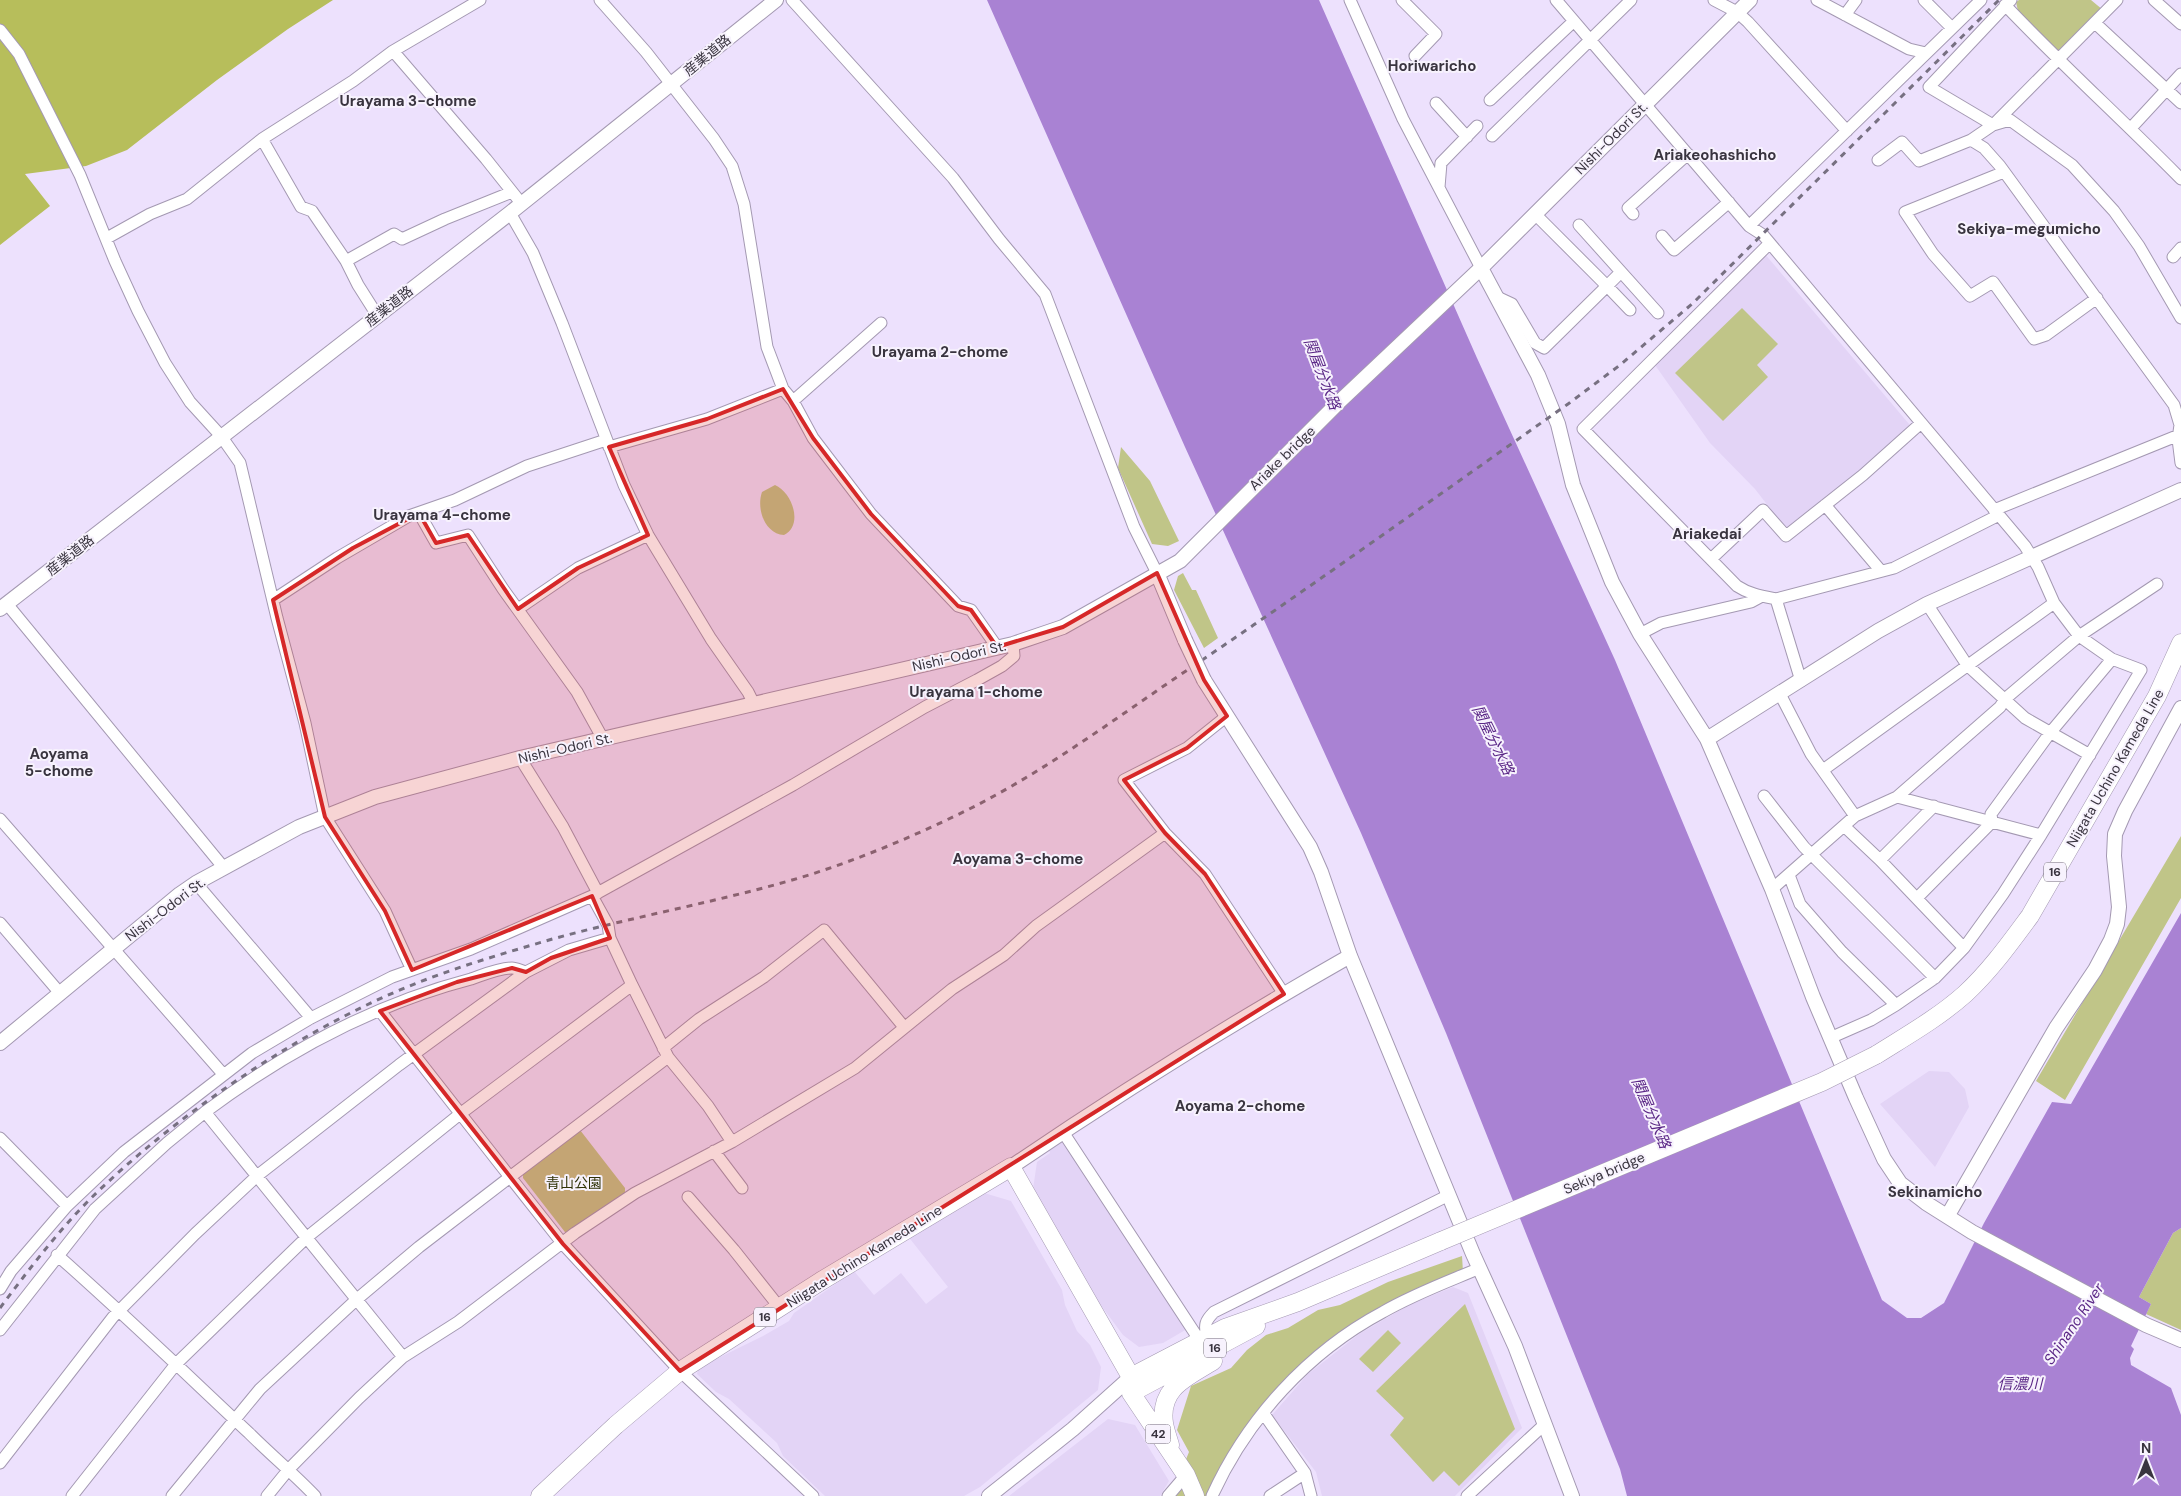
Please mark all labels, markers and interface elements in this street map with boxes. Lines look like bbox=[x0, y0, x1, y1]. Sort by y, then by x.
street label: 産業道路 bbox=[680, 30, 734, 80]
district label: Horiwaricho bbox=[1388, 56, 1476, 76]
district label: Urayama 3-chome bbox=[340, 91, 476, 111]
street label: Nishi-Odori St. bbox=[1571, 98, 1651, 178]
district label: Ariakeohashicho bbox=[1654, 145, 1776, 165]
district label: Sekiya-megumicho bbox=[1957, 219, 2101, 239]
street label: 産業道路 bbox=[361, 282, 417, 330]
water label: 関屋分水路 bbox=[1299, 335, 1345, 414]
district label: Urayama 2-chome bbox=[872, 342, 1008, 362]
street label: Ariake bridge bbox=[1245, 422, 1319, 494]
district label: Urayama 4-chome bbox=[373, 505, 511, 525]
district label: Ariakedai bbox=[1672, 524, 1742, 544]
street label: 産業道路 bbox=[42, 531, 98, 579]
street label: Nishi-Odori St. bbox=[910, 636, 1008, 676]
district label: Urayama 1-chome bbox=[909, 682, 1043, 702]
street label: Niigata Uchino Kameda Line bbox=[2062, 686, 2168, 850]
water label: 関屋分水路 bbox=[1468, 702, 1519, 780]
street label: Nishi-Odori St. bbox=[516, 728, 614, 768]
district label: Aoyama 5-chome bbox=[25, 744, 93, 781]
district label: Aoyama 3-chome bbox=[953, 849, 1083, 869]
road number: 16 bbox=[2044, 862, 2066, 882]
street label: Nishi-Odori St. bbox=[121, 873, 209, 945]
water label: 関屋分水路 bbox=[1627, 1075, 1676, 1153]
district label: Aoyama 2-chome bbox=[1175, 1096, 1305, 1116]
street label: Sekiya bridge bbox=[1561, 1148, 1647, 1198]
park label: 青山公園 bbox=[546, 1174, 602, 1192]
district label: Sekinamicho bbox=[1888, 1182, 1982, 1202]
street label: Niigata Uchino Kameda Line bbox=[783, 1201, 945, 1311]
water label: Shinano River bbox=[2039, 1279, 2109, 1369]
road number: 16 bbox=[754, 1308, 776, 1326]
road number: 16 bbox=[1204, 1339, 1226, 1358]
water label: 信濃川 bbox=[1997, 1374, 2044, 1394]
road number: 42 bbox=[1146, 1425, 1170, 1444]
north arrow bbox=[2121, 1436, 2171, 1486]
text: N bbox=[2141, 1439, 2151, 1457]

